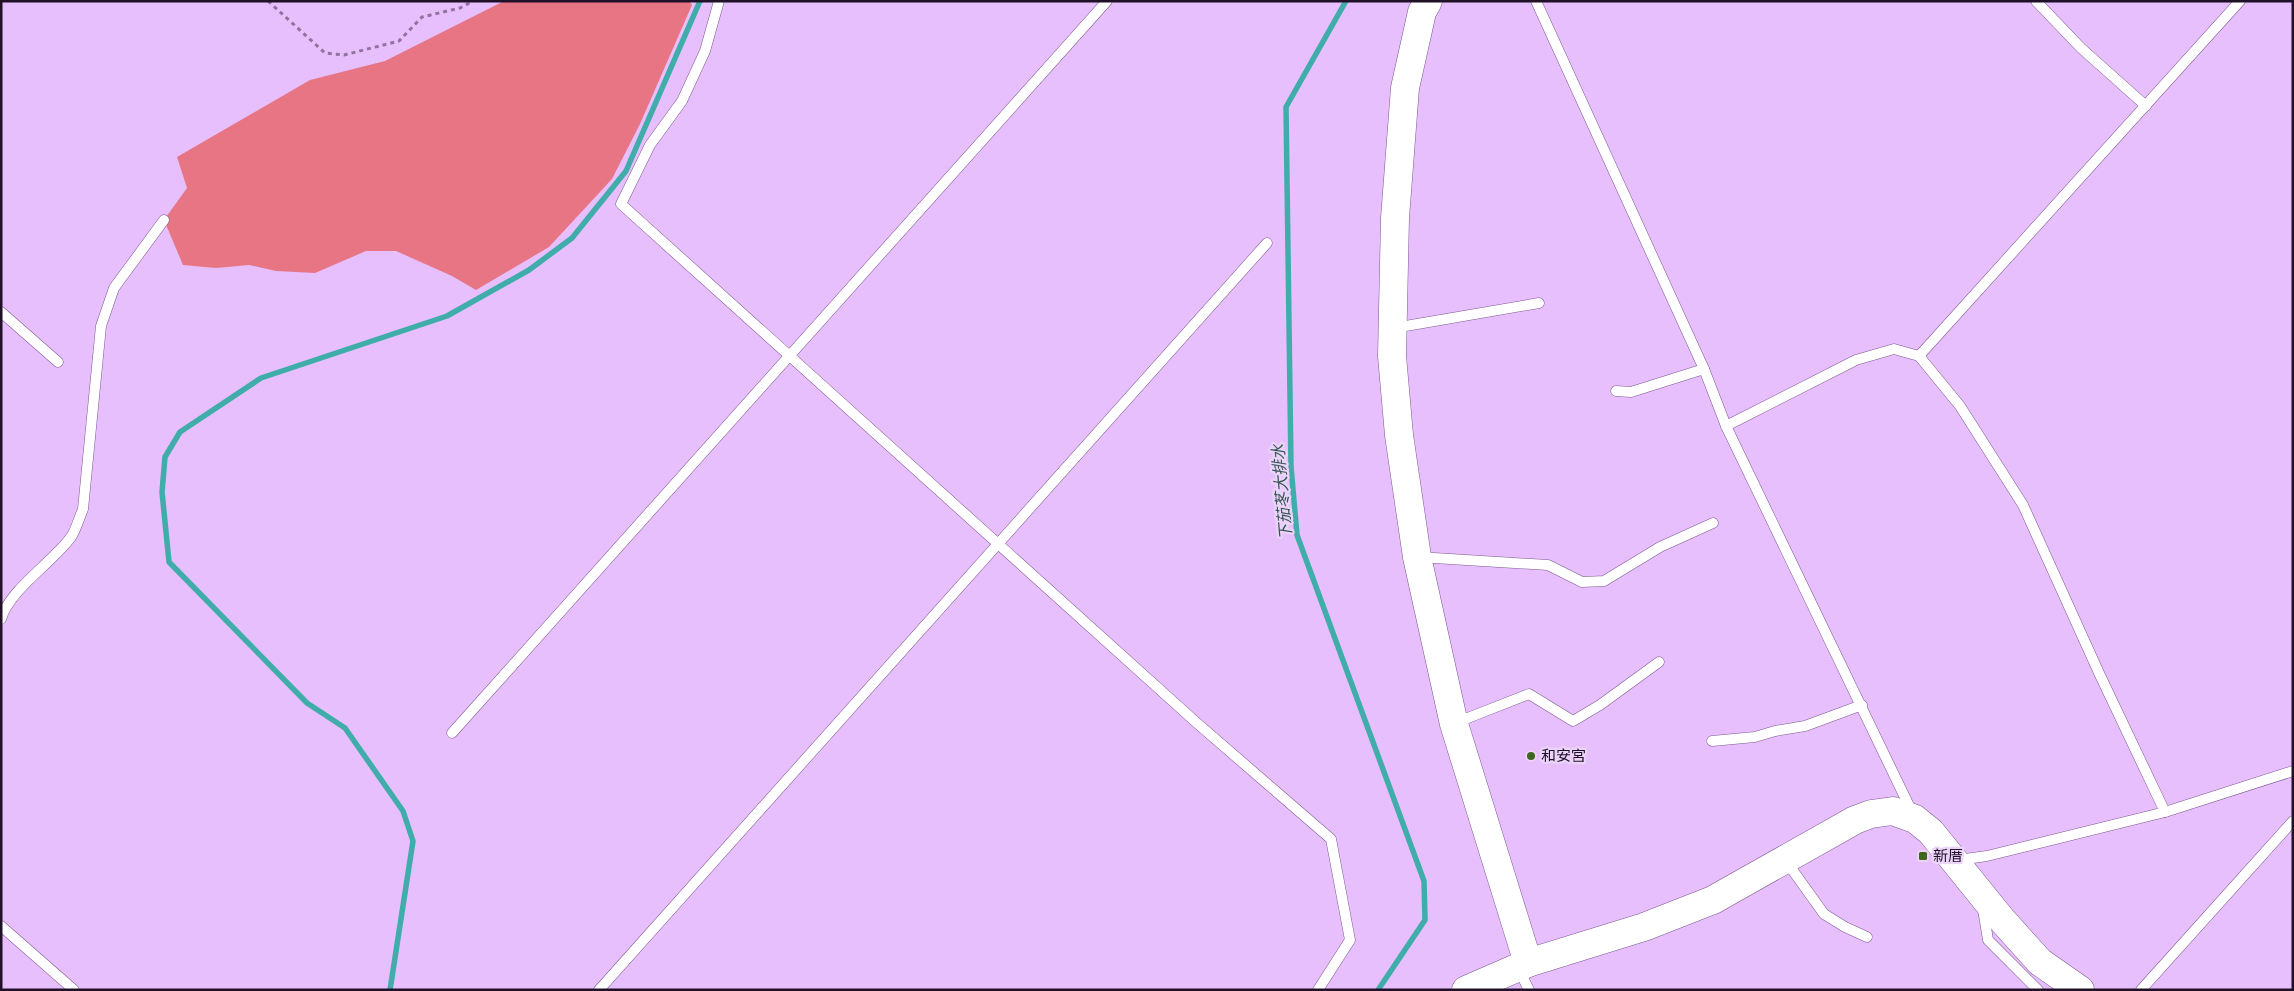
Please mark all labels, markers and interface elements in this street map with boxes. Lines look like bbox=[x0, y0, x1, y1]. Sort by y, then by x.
water label: 下茄苳大排水 bbox=[1268, 442, 1296, 541]
place label: 和安宮 bbox=[1541, 747, 1586, 765]
marker: 和安宮 bbox=[1525, 750, 1537, 762]
place label: 新厝 bbox=[1933, 847, 1963, 865]
marker: 新厝 bbox=[1917, 850, 1929, 862]

